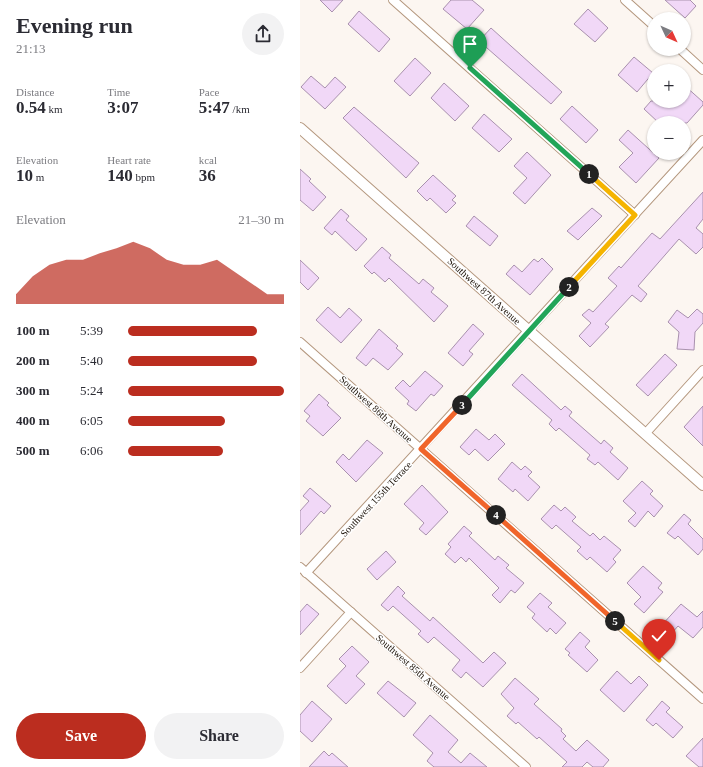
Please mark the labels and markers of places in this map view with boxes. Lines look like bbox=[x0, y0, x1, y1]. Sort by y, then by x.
pin bbox=[453, 27, 487, 68]
pin: 1 bbox=[579, 164, 599, 184]
pin: 2 bbox=[559, 277, 579, 297]
pin: 3 bbox=[452, 395, 472, 415]
pin: 4 bbox=[486, 505, 506, 525]
pin: 5 bbox=[605, 611, 625, 631]
pin bbox=[642, 619, 676, 660]

